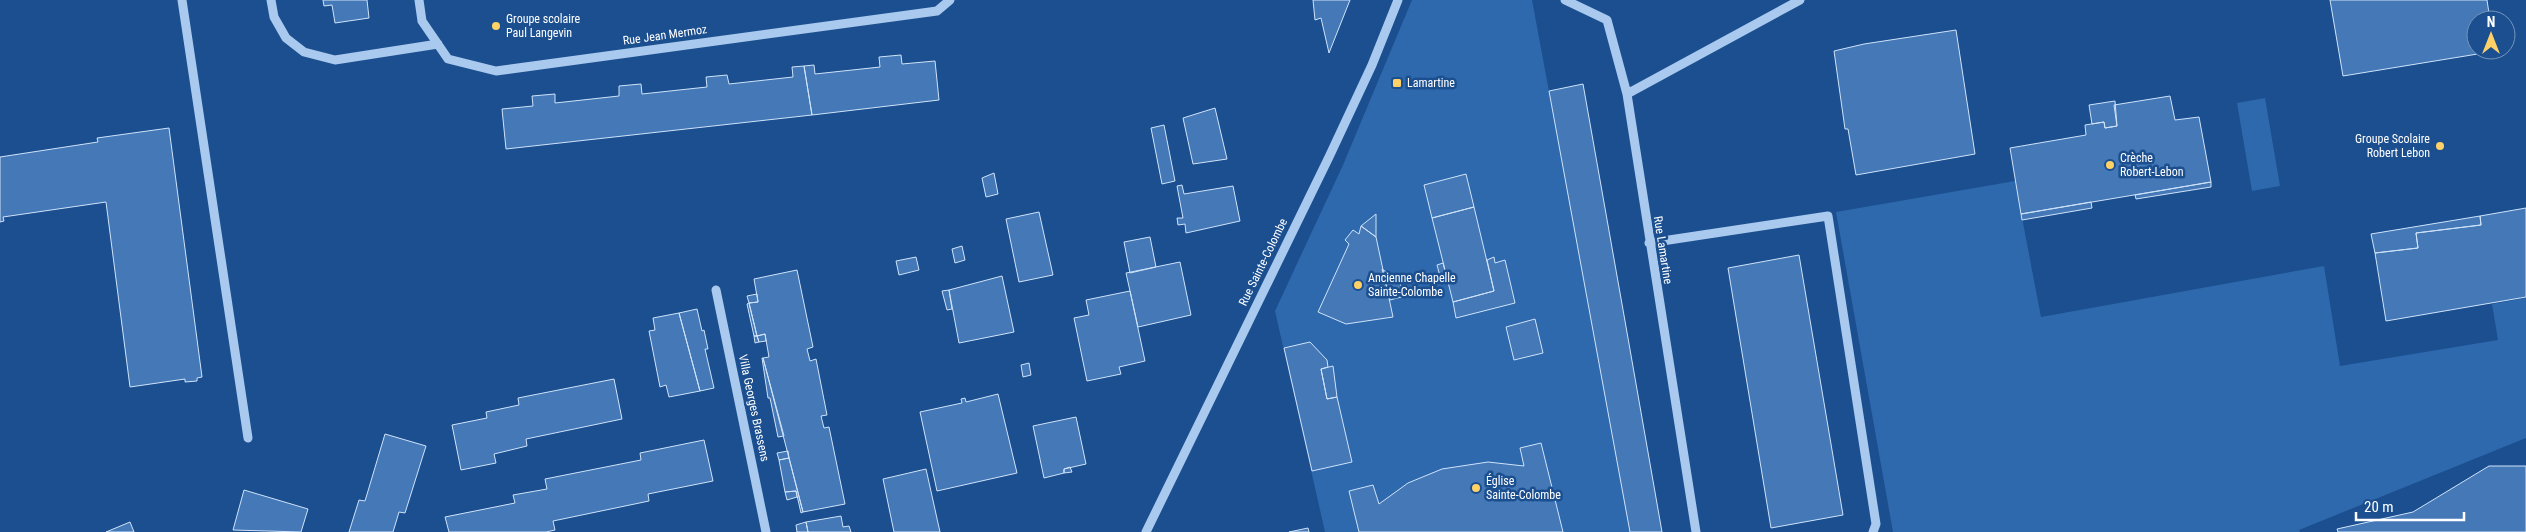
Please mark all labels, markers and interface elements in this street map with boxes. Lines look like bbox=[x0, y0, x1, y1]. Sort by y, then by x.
north arrow bbox=[2466, 10, 2516, 60]
place label: Groupe scolaire Paul Langevin bbox=[506, 12, 581, 40]
text: N bbox=[2487, 14, 2495, 30]
marker: Groupe scolaire Paul Langevin bbox=[490, 20, 502, 32]
street label: Rue Jean Mermoz bbox=[622, 22, 708, 48]
place label: Lamartine bbox=[1407, 76, 1455, 90]
marker: Lamartine bbox=[1391, 77, 1403, 89]
place label: Groupe Scolaire Robert Lebon bbox=[2355, 132, 2430, 160]
marker: Groupe Scolaire Robert Lebon bbox=[2434, 140, 2446, 152]
place label: Crèche Robert-Lebon bbox=[2120, 151, 2184, 179]
marker: Crèche Robert-Lebon bbox=[2104, 159, 2116, 171]
street label: Rue Lamartine bbox=[1651, 215, 1675, 285]
street label: Rue Sainte-Colombe bbox=[1236, 216, 1290, 308]
place label: Ancienne Chapelle Sainte-Colombe bbox=[1368, 271, 1456, 299]
marker: Ancienne Chapelle Sainte-Colombe bbox=[1352, 279, 1364, 291]
street label: Villa Georges Brassens bbox=[736, 353, 772, 463]
place label: Église Sainte-Colombe bbox=[1486, 473, 1561, 502]
marker: Église Sainte-Colombe bbox=[1470, 482, 1482, 494]
scale bar bbox=[2356, 490, 2464, 522]
text: 20 m bbox=[2364, 498, 2394, 516]

